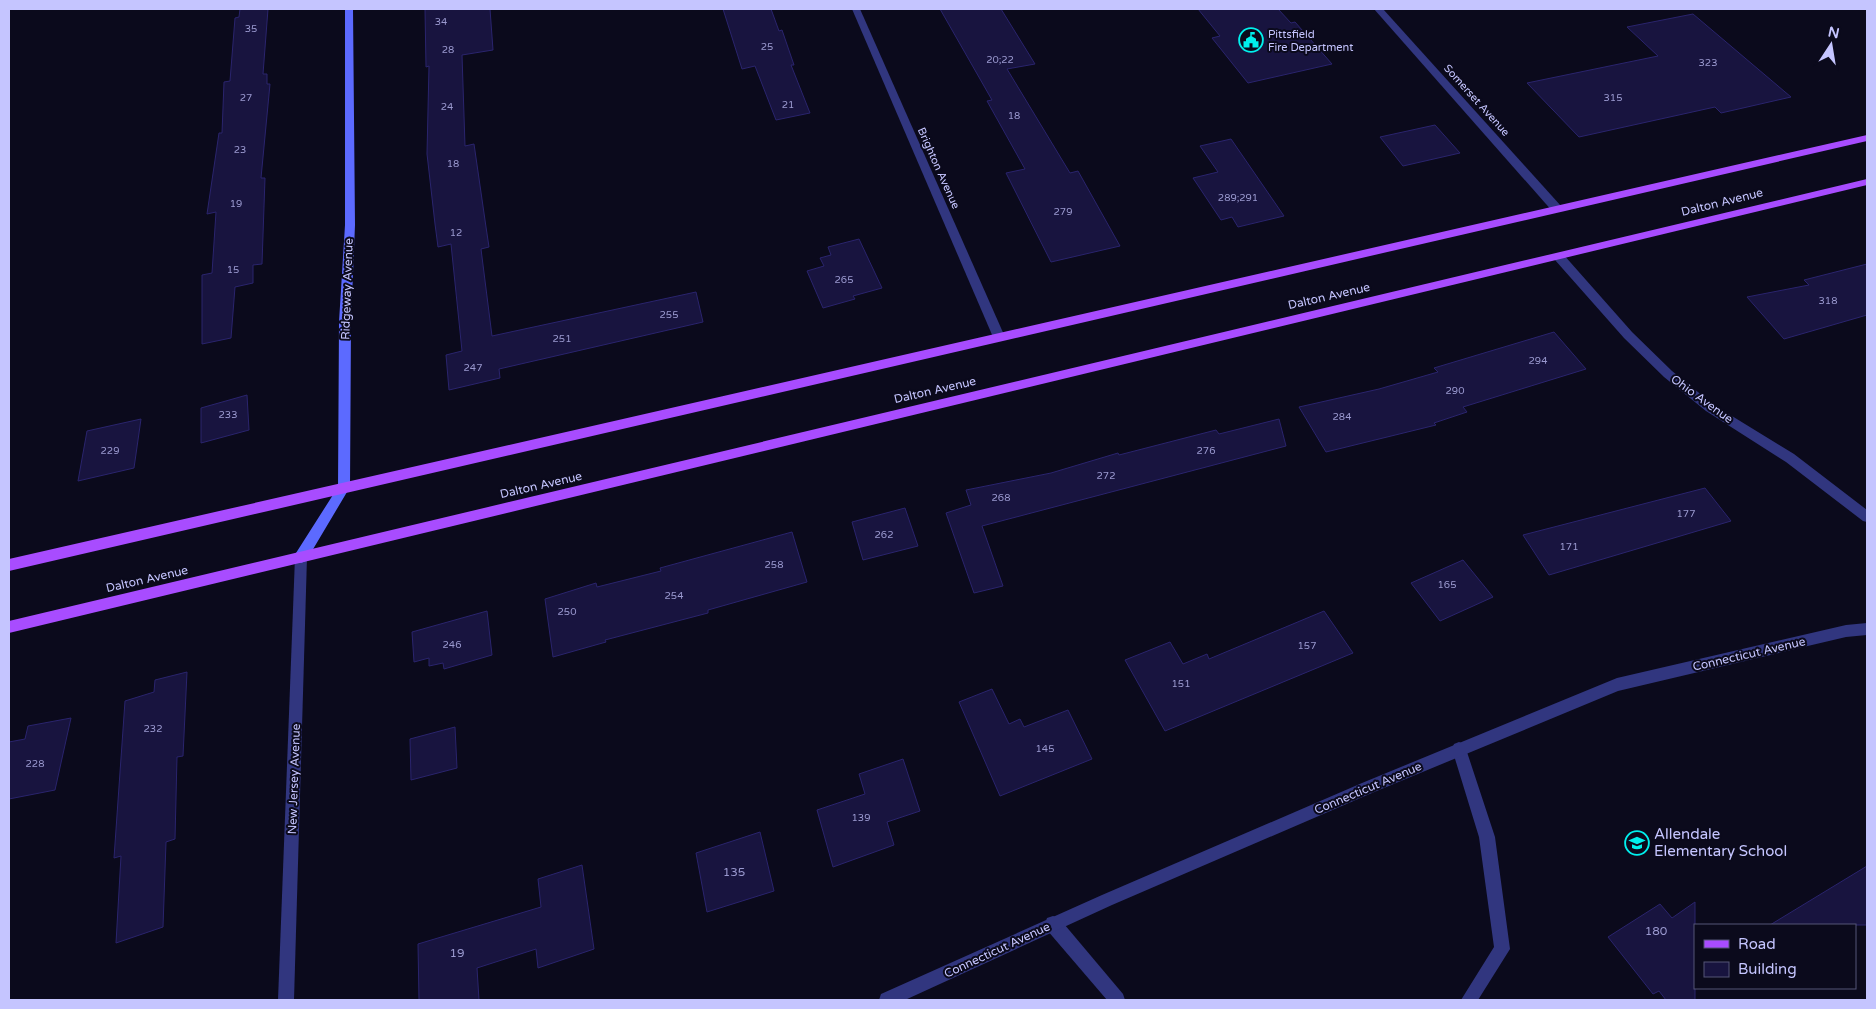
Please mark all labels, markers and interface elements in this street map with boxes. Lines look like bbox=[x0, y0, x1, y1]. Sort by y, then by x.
house number: 34 bbox=[435, 16, 447, 28]
north arrow bbox=[1806, 20, 1856, 70]
house number: 35 bbox=[245, 23, 257, 35]
text: N bbox=[1826, 23, 1841, 42]
public building icon: Pittsfield Fire Department bbox=[1238, 27, 1264, 53]
place label: Pittsfield Fire Department bbox=[1268, 28, 1353, 54]
house number: 25 bbox=[761, 41, 773, 53]
house number: 28 bbox=[442, 44, 454, 56]
house number: 20;22 bbox=[986, 54, 1014, 66]
house number: 323 bbox=[1699, 57, 1717, 69]
street label: Somerset Avenue bbox=[1441, 62, 1512, 139]
house number: 27 bbox=[240, 92, 252, 104]
house number: 315 bbox=[1604, 92, 1622, 104]
house number: 21 bbox=[782, 99, 794, 111]
house number: 24 bbox=[441, 101, 453, 113]
house number: 18 bbox=[1008, 110, 1020, 122]
street label: Brighton Avenue bbox=[915, 125, 962, 211]
house number: 23 bbox=[234, 144, 246, 156]
house number: 18 bbox=[447, 158, 459, 170]
street label: Dalton Avenue bbox=[1680, 185, 1765, 219]
house number: 289;291 bbox=[1218, 192, 1258, 204]
house number: 19 bbox=[230, 198, 242, 210]
house number: 279 bbox=[1054, 206, 1072, 218]
house number: 12 bbox=[450, 227, 462, 239]
street label: Ridgeway Avenue bbox=[338, 238, 356, 340]
house number: 15 bbox=[227, 264, 239, 276]
house number: 265 bbox=[835, 274, 853, 286]
street label: Dalton Avenue bbox=[1287, 280, 1372, 312]
house number: 318 bbox=[1819, 295, 1837, 307]
house number: 255 bbox=[660, 309, 678, 321]
house number: 251 bbox=[553, 333, 571, 345]
house number: 294 bbox=[1529, 355, 1547, 367]
house number: 247 bbox=[464, 362, 482, 374]
street label: Ohio Avenue bbox=[1668, 372, 1736, 426]
street label: Dalton Avenue bbox=[893, 374, 978, 406]
house number: 290 bbox=[1446, 385, 1464, 397]
house number: 233 bbox=[219, 409, 237, 421]
house number: 284 bbox=[1333, 411, 1351, 423]
house number: 229 bbox=[101, 445, 119, 457]
house number: 276 bbox=[1197, 445, 1215, 457]
street label: Dalton Avenue bbox=[499, 469, 584, 501]
house number: 272 bbox=[1097, 470, 1115, 482]
house number: 268 bbox=[992, 492, 1010, 504]
house number: 177 bbox=[1677, 508, 1695, 520]
house number: 262 bbox=[875, 529, 893, 541]
house number: 171 bbox=[1560, 541, 1578, 553]
house number: 258 bbox=[765, 559, 783, 571]
street label: Dalton Avenue bbox=[105, 563, 190, 595]
house number: 165 bbox=[1438, 579, 1456, 591]
house number: 254 bbox=[665, 590, 683, 602]
house number: 250 bbox=[558, 606, 576, 618]
street label: Connecticut Avenue bbox=[1691, 634, 1807, 674]
house number: 246 bbox=[443, 639, 461, 651]
house number: 157 bbox=[1298, 640, 1316, 652]
house number: 151 bbox=[1172, 678, 1190, 690]
house number: 232 bbox=[144, 723, 162, 735]
street label: New Jersey Avenue bbox=[285, 723, 303, 835]
house number: 145 bbox=[1036, 743, 1054, 755]
house number: 228 bbox=[26, 758, 44, 770]
street label: Connecticut Avenue bbox=[1312, 759, 1424, 817]
house number: 139 bbox=[852, 812, 870, 824]
place label: Allendale Elementary School bbox=[1654, 825, 1787, 860]
school or university icon: Allendale Elementary School bbox=[1624, 830, 1650, 856]
house number: 135 bbox=[723, 865, 745, 879]
street label: Connecticut Avenue bbox=[942, 919, 1052, 981]
house number: 180 bbox=[1645, 924, 1668, 938]
legend bbox=[1694, 924, 1856, 989]
text: Road bbox=[1738, 935, 1776, 953]
house number: 19 bbox=[449, 946, 465, 960]
text: Building bbox=[1738, 960, 1797, 978]

